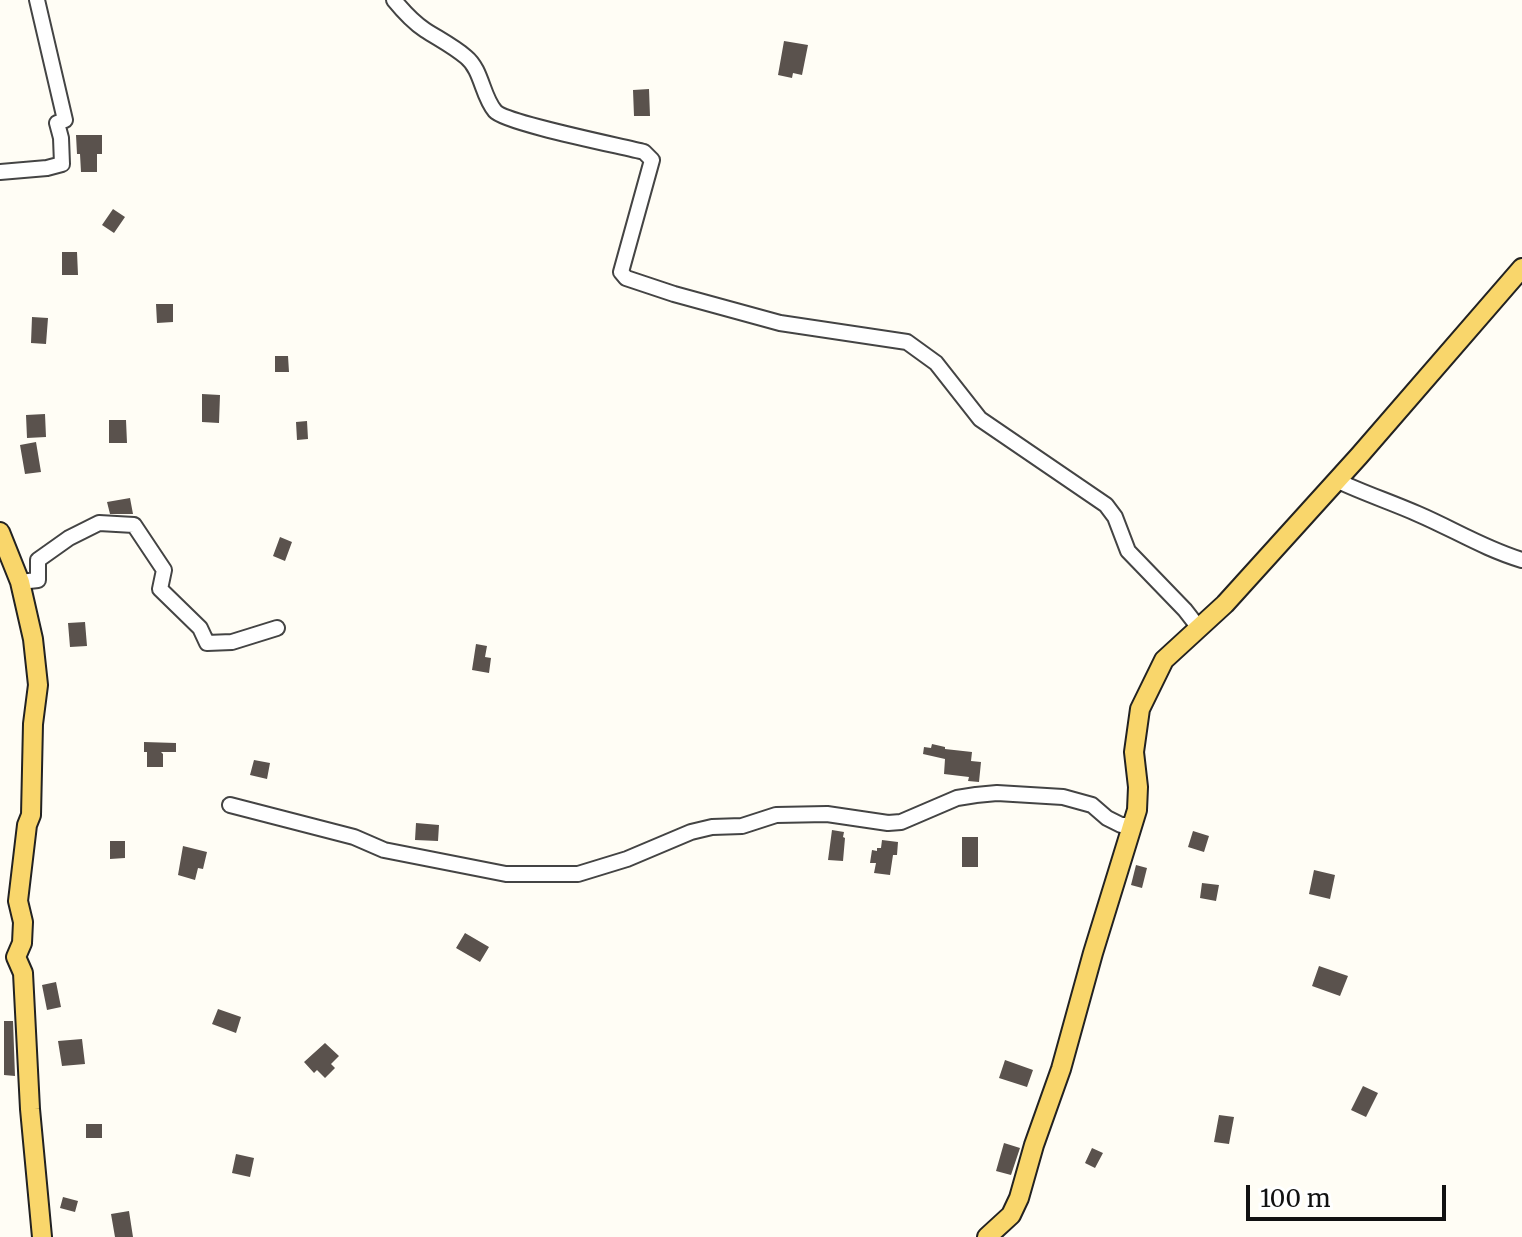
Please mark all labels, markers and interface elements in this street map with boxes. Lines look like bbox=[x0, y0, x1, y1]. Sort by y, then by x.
scale bar bbox=[1250, 1169, 1450, 1219]
text: 100 m bbox=[1260, 1183, 1330, 1214]

